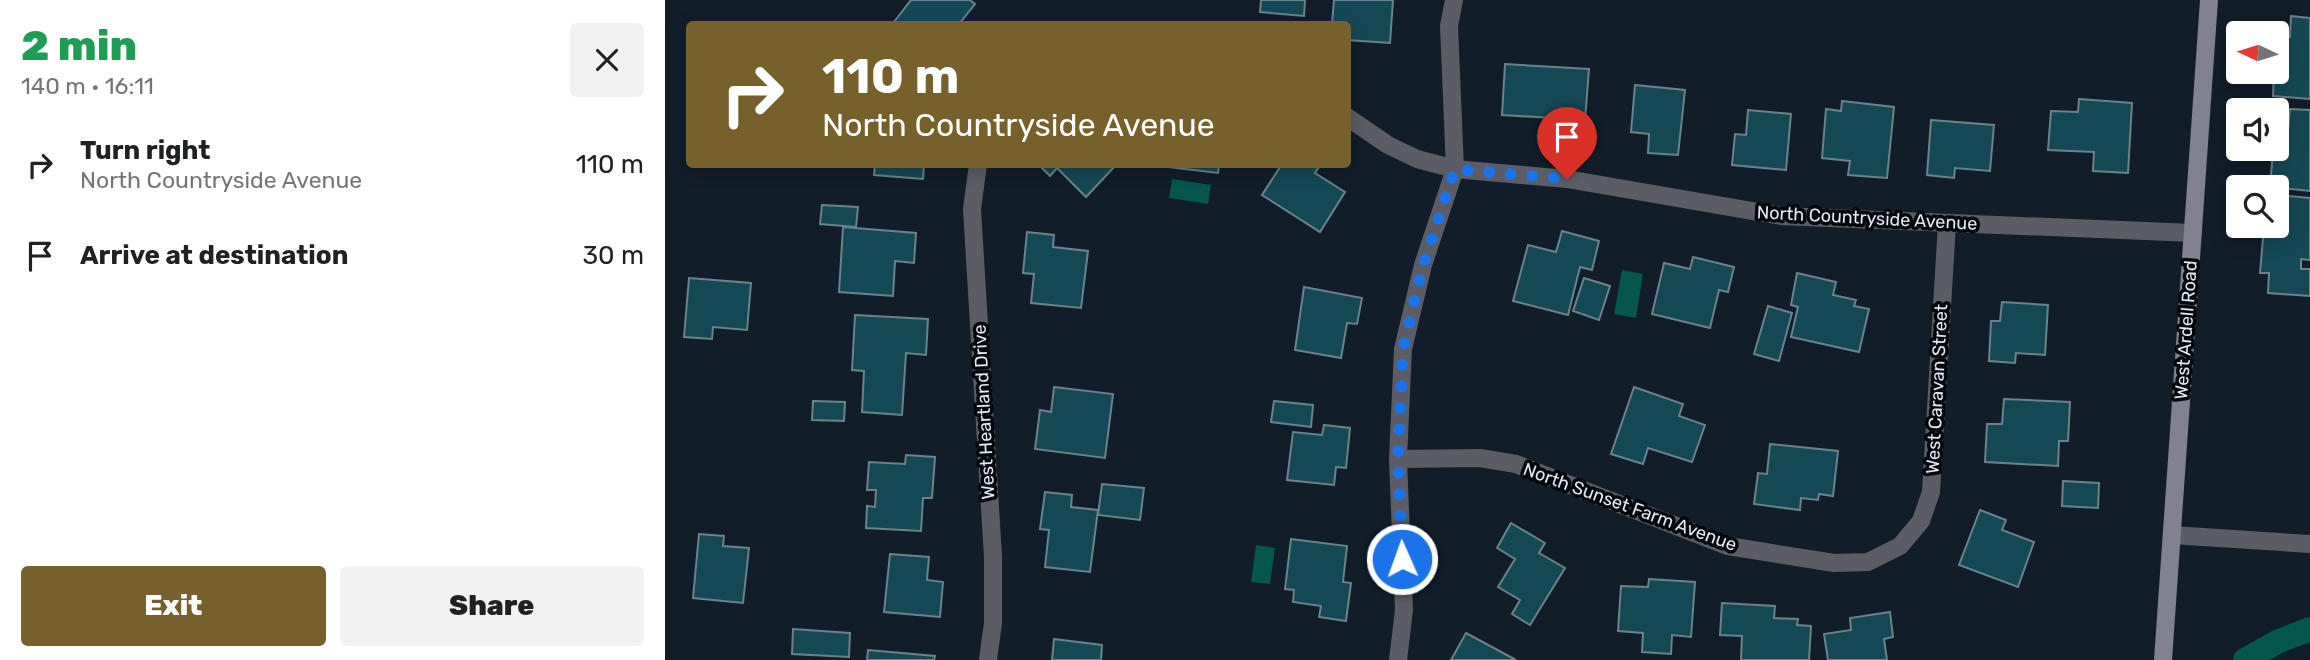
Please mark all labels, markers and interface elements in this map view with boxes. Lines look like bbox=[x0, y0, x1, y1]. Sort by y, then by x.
text: 2 min bbox=[21, 21, 137, 71]
north arrow bbox=[2226, 21, 2289, 84]
map controls bbox=[2226, 21, 2289, 238]
button: close bbox=[570, 23, 644, 97]
text: 110 m bbox=[822, 47, 959, 105]
icon: right bbox=[707, 49, 798, 140]
text: 140 m · 16:11 bbox=[21, 72, 154, 100]
button: sound bbox=[2226, 98, 2289, 161]
text: North Countryside Avenue bbox=[822, 106, 1215, 144]
pin bbox=[1537, 107, 1597, 179]
icon: arrive bbox=[1548, 118, 1586, 156]
text: Turn right bbox=[80, 135, 210, 166]
icon: right bbox=[21, 146, 59, 184]
text: 110 m bbox=[576, 149, 644, 180]
text: North Countryside Avenue bbox=[80, 166, 362, 194]
button: search bbox=[2226, 175, 2289, 238]
street label: North Countryside Avenue bbox=[1756, 201, 1978, 235]
icon: arrive bbox=[21, 237, 59, 275]
text: Arrive at destination bbox=[80, 240, 348, 271]
text: 30 m bbox=[582, 240, 644, 271]
street label: West Ardell Road bbox=[2170, 260, 2202, 400]
street label: West Caravan Street bbox=[1922, 304, 1952, 474]
street label: West Heartland Drive bbox=[968, 324, 1000, 500]
street label: North Sunset Farm Avenue bbox=[1520, 458, 1740, 556]
position arrow bbox=[1365, 522, 1439, 596]
button: Exit bbox=[21, 566, 326, 646]
button: Share bbox=[340, 566, 644, 646]

